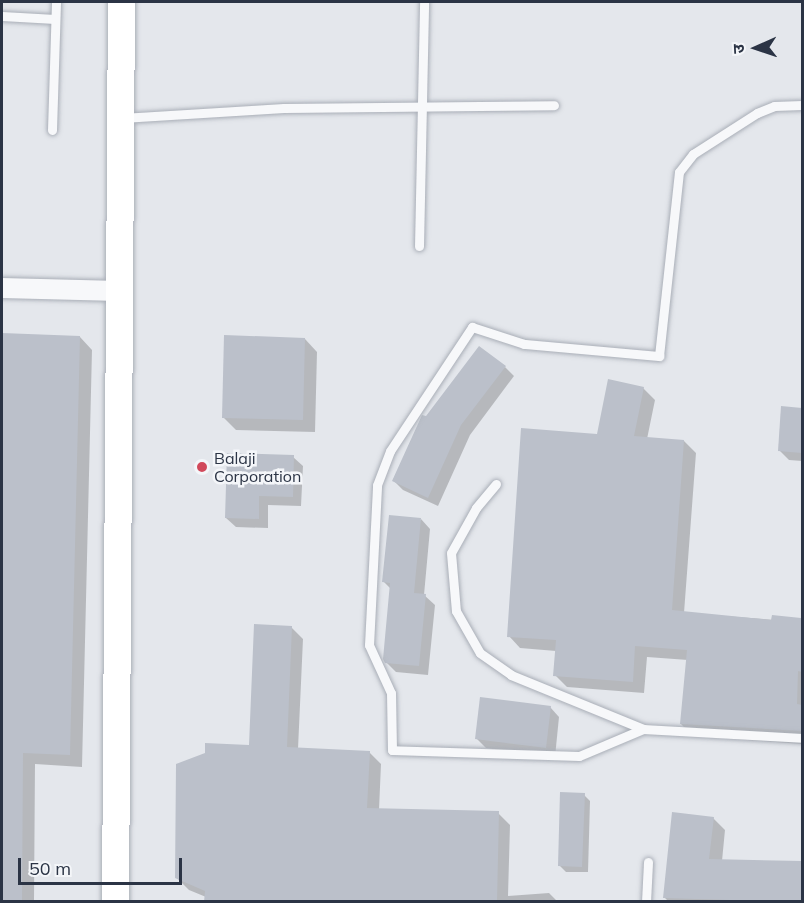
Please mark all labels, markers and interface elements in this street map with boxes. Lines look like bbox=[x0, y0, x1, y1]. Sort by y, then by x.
north arrow bbox=[726, 18, 786, 78]
text: उ bbox=[728, 44, 748, 54]
place label: Balaji Corporation bbox=[214, 448, 301, 486]
marker: Balaji Corporation bbox=[195, 460, 209, 474]
scale bar bbox=[21, 846, 184, 884]
text: 50 m bbox=[29, 857, 71, 880]

